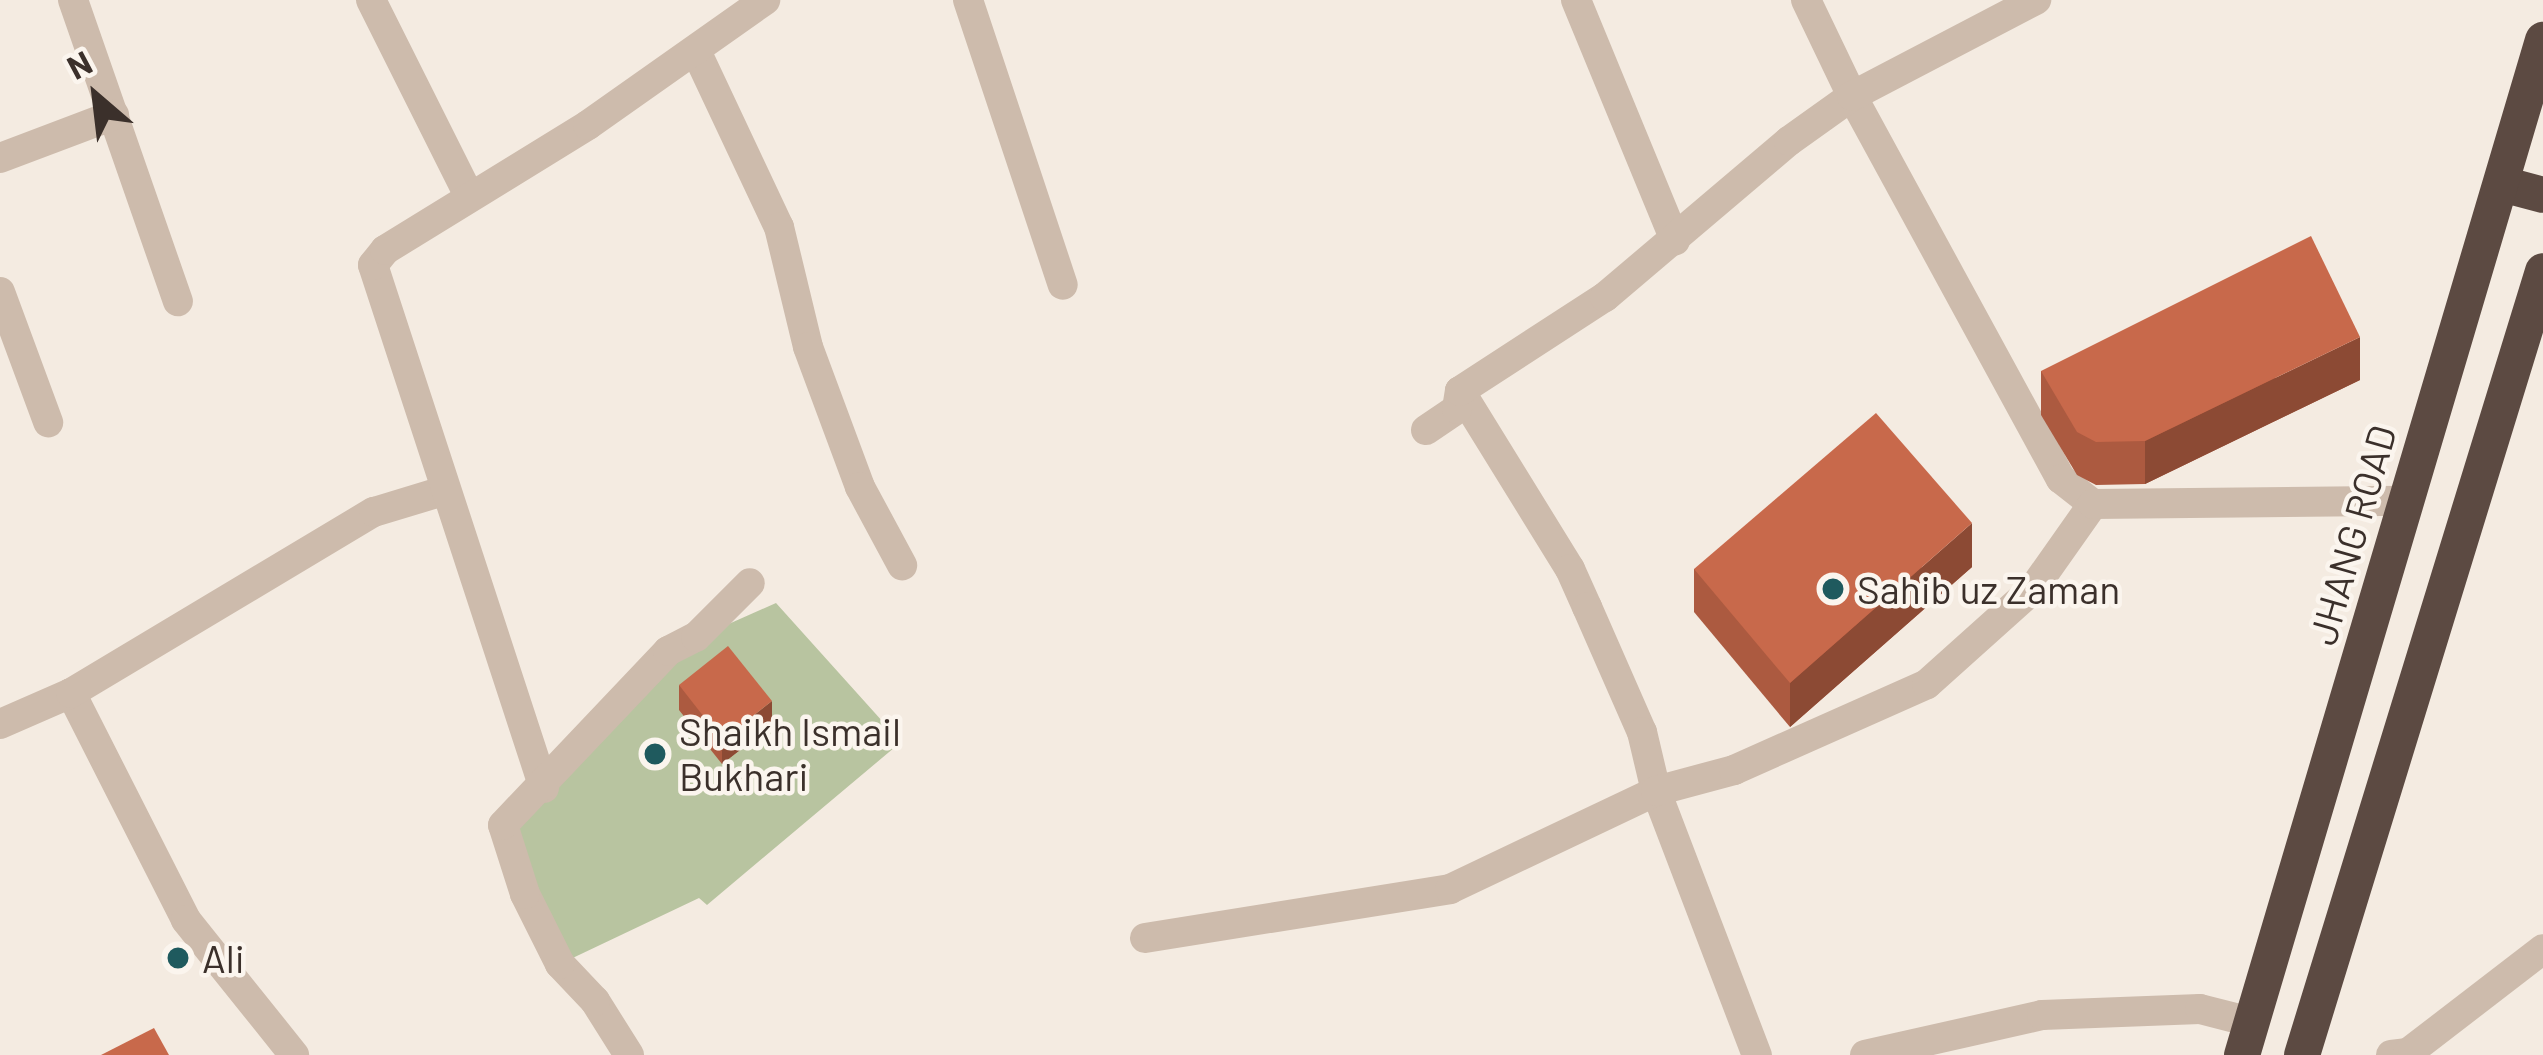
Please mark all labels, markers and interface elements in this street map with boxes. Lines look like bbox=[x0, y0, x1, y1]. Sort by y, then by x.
north arrow bbox=[36, 36, 156, 156]
text: N bbox=[60, 41, 98, 87]
street label: JHANG ROAD bbox=[2298, 420, 2406, 650]
place label: Sahib uz Zaman bbox=[1857, 566, 2120, 612]
marker: Sahib uz Zaman bbox=[1820, 576, 1846, 602]
place label: Shaikh Ismail Bukhari bbox=[679, 709, 901, 800]
marker: Shaikh Ismail Bukhari bbox=[642, 741, 668, 767]
place label: Ali bbox=[202, 935, 245, 981]
marker: Ali bbox=[165, 945, 191, 971]

